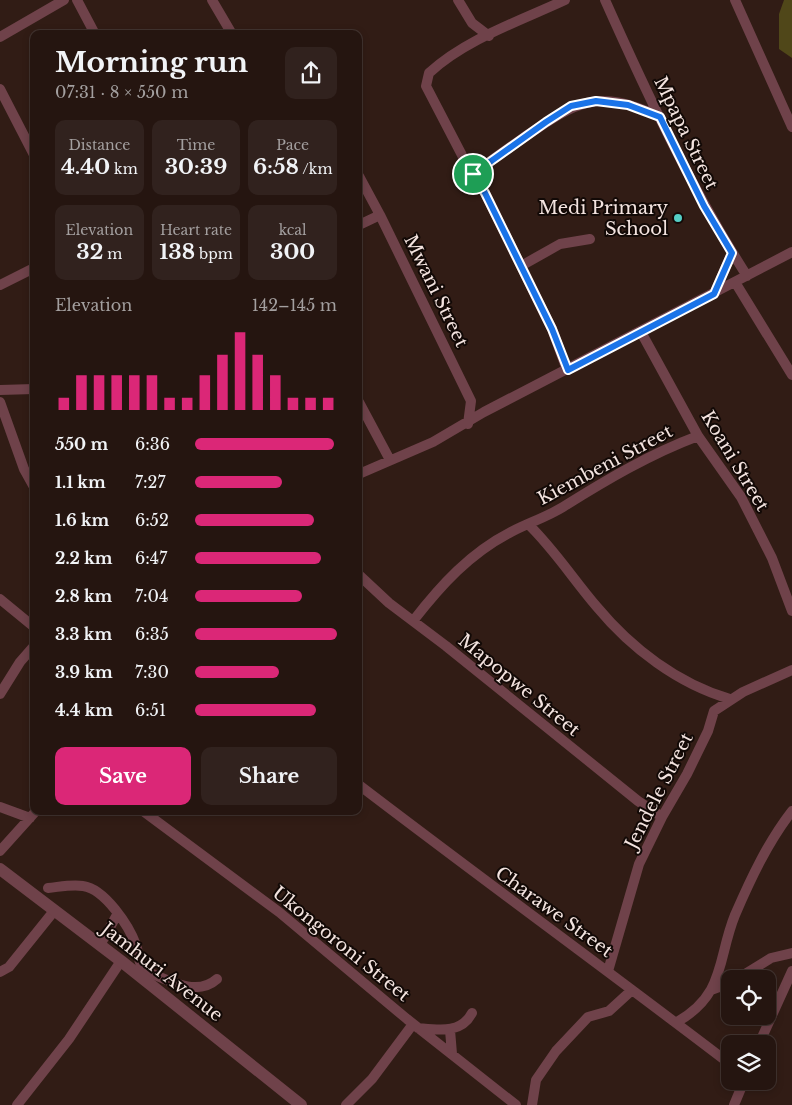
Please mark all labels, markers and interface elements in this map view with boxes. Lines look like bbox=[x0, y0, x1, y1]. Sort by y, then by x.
text: Morning run bbox=[55, 45, 248, 80]
button: share bbox=[285, 47, 337, 99]
street label: Mpapa Street bbox=[649, 73, 723, 193]
text: 07:31 · 8 × 550 m bbox=[55, 82, 188, 102]
text: Distance bbox=[68, 136, 130, 154]
text: Time bbox=[177, 136, 215, 154]
text: Pace bbox=[276, 136, 309, 154]
pin bbox=[452, 153, 494, 195]
text: 4.40 bbox=[61, 154, 110, 180]
text: 30:39 bbox=[165, 154, 227, 180]
text: 6:58 bbox=[253, 154, 299, 180]
text: km bbox=[110, 160, 138, 178]
text: /km bbox=[299, 160, 332, 178]
icon: arrive bbox=[459, 160, 487, 188]
place label: Medi Primary School bbox=[539, 197, 668, 240]
marker: Medi Primary School bbox=[672, 212, 684, 224]
text: Elevation bbox=[66, 221, 133, 239]
text: Heart rate bbox=[160, 221, 232, 239]
text: kcal bbox=[279, 221, 307, 239]
street label: Mwani Street bbox=[399, 231, 473, 351]
text: 32 bbox=[76, 239, 103, 265]
text: 138 bbox=[159, 239, 195, 265]
text: 300 bbox=[270, 239, 315, 265]
text: m bbox=[103, 245, 122, 263]
text: bpm bbox=[195, 245, 233, 263]
text: Elevation bbox=[55, 295, 132, 315]
text: 142–145 m bbox=[252, 295, 337, 315]
street label: Koani Street bbox=[696, 407, 774, 515]
street label: Kiembeni Street bbox=[534, 420, 676, 510]
text: 550 m bbox=[55, 434, 108, 454]
text: 6:36 bbox=[135, 434, 170, 454]
text: 1.1 km bbox=[55, 472, 106, 492]
text: 7:27 bbox=[135, 472, 165, 492]
text: 1.6 km bbox=[55, 510, 109, 530]
text: 6:52 bbox=[135, 510, 169, 530]
text: 2.2 km bbox=[55, 548, 113, 568]
text: 6:47 bbox=[135, 548, 167, 568]
text: 2.8 km bbox=[55, 586, 112, 606]
text: 7:04 bbox=[135, 586, 168, 606]
text: 3.3 km bbox=[55, 624, 112, 644]
text: 6:35 bbox=[135, 624, 169, 644]
street label: Mapopwe Street bbox=[454, 629, 584, 741]
text: 3.9 km bbox=[55, 662, 113, 682]
text: 7:30 bbox=[135, 662, 169, 682]
text: 4.4 km bbox=[55, 700, 113, 720]
text: 6:51 bbox=[135, 700, 166, 720]
street label: Jendele Street bbox=[619, 729, 698, 854]
button: Save bbox=[55, 747, 191, 805]
button: Share bbox=[201, 747, 337, 805]
street label: Charawe Street bbox=[491, 862, 617, 962]
street label: Ukongoroni Street bbox=[268, 882, 414, 1006]
street label: Jamhuri Avenue bbox=[95, 917, 227, 1026]
map controls bbox=[721, 970, 776, 1090]
button: locate bbox=[721, 970, 776, 1025]
button: layers bbox=[721, 1035, 776, 1090]

